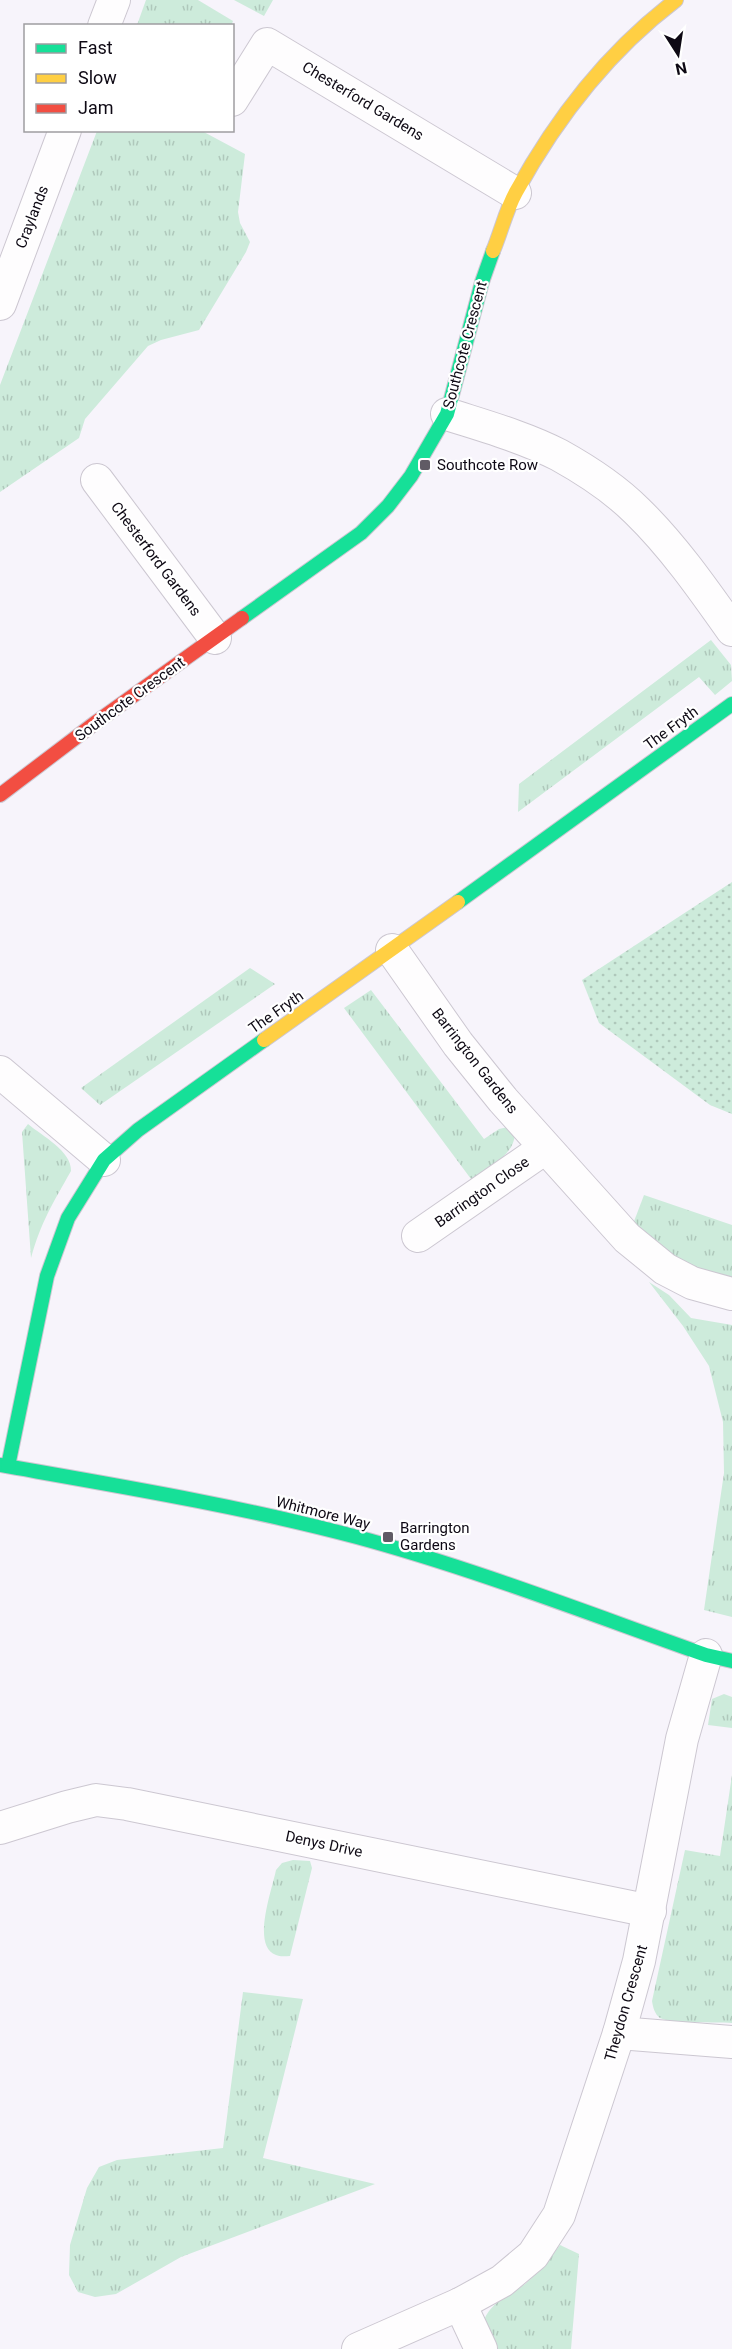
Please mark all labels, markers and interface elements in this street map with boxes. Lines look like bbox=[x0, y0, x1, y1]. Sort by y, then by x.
legend bbox=[24, 24, 234, 132]
north arrow bbox=[648, 24, 708, 84]
text: Fast bbox=[78, 37, 113, 58]
street label: Chesterford Gardens bbox=[299, 58, 427, 144]
text: N bbox=[674, 58, 689, 79]
text: Slow bbox=[78, 67, 117, 88]
text: Jam bbox=[78, 97, 114, 118]
street label: Craylands bbox=[12, 183, 52, 251]
street label: Southcote Crescent bbox=[439, 279, 491, 411]
place label: Southcote Row bbox=[437, 456, 538, 474]
marker: Southcote Row bbox=[418, 458, 432, 472]
street label: Chesterford Gardens bbox=[107, 498, 205, 620]
street label: Southcote Crescent bbox=[72, 653, 188, 745]
street label: The Fryth bbox=[640, 702, 702, 754]
street label: The Fryth bbox=[245, 987, 307, 1037]
street label: Barrington Gardens bbox=[428, 1005, 522, 1117]
street label: Barrington Close bbox=[431, 1153, 533, 1231]
street label: Whitmore Way bbox=[274, 1493, 372, 1533]
place label: Barrington Gardens bbox=[400, 1519, 470, 1554]
marker: Barrington Gardens bbox=[381, 1530, 395, 1544]
street label: Denys Drive bbox=[284, 1827, 364, 1861]
street label: Theydon Crescent bbox=[601, 1943, 651, 2063]

